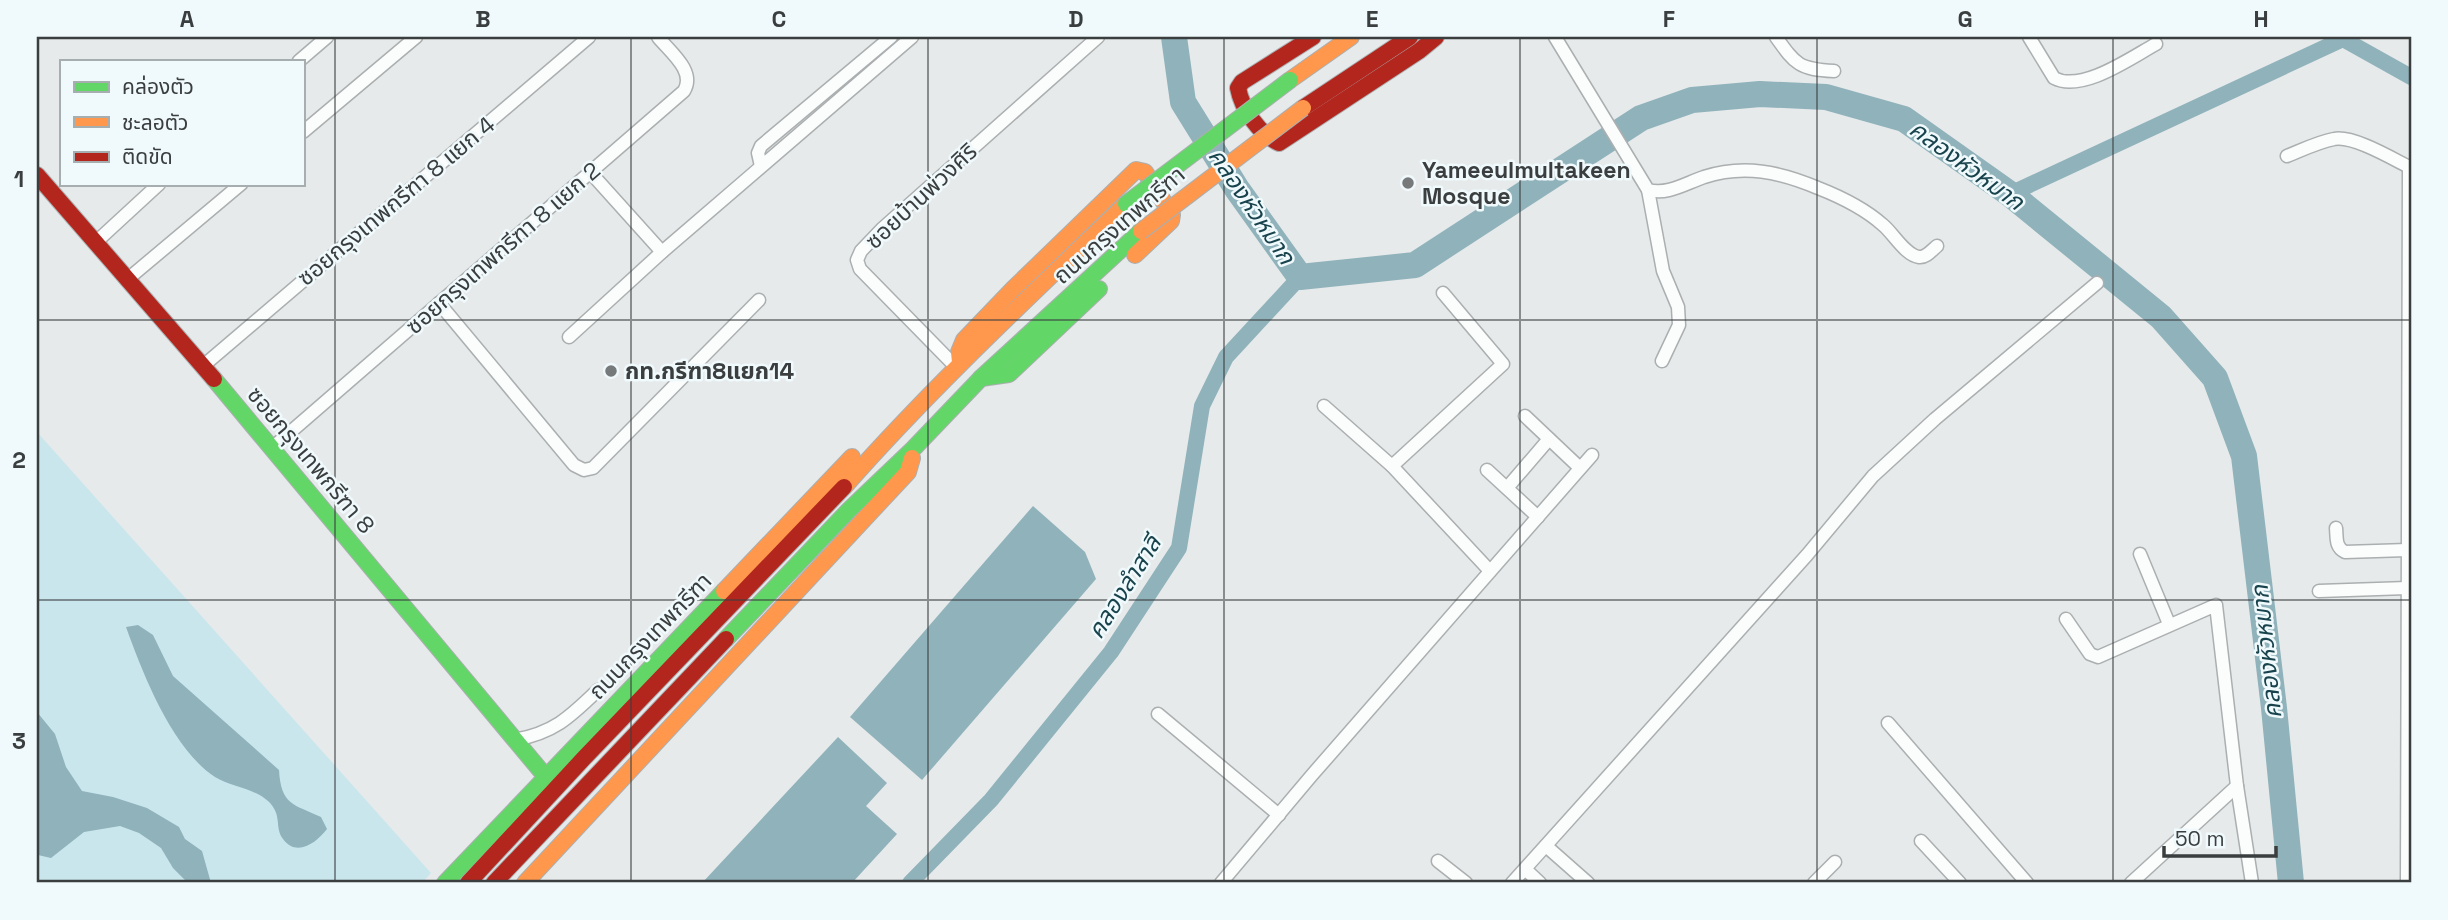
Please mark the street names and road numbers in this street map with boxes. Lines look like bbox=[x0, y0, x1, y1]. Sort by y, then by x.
street label: ซอยกรุงเทพกรีฑา 8 แยก 4 bbox=[291, 110, 501, 292]
street label: ซอยบ้านพ่วงศิริ bbox=[859, 137, 983, 255]
street label: ซอยกรุงเทพกรีฑา 8 แยก 2 bbox=[399, 155, 607, 341]
street label: ถนนกรุงเทพกรีฑา bbox=[1047, 160, 1191, 290]
street label: ซอยกรุงเทพกรีฑา 8 bbox=[241, 380, 381, 540]
street label: ถนนกรุงเทพกรีฑา bbox=[582, 566, 718, 706]

